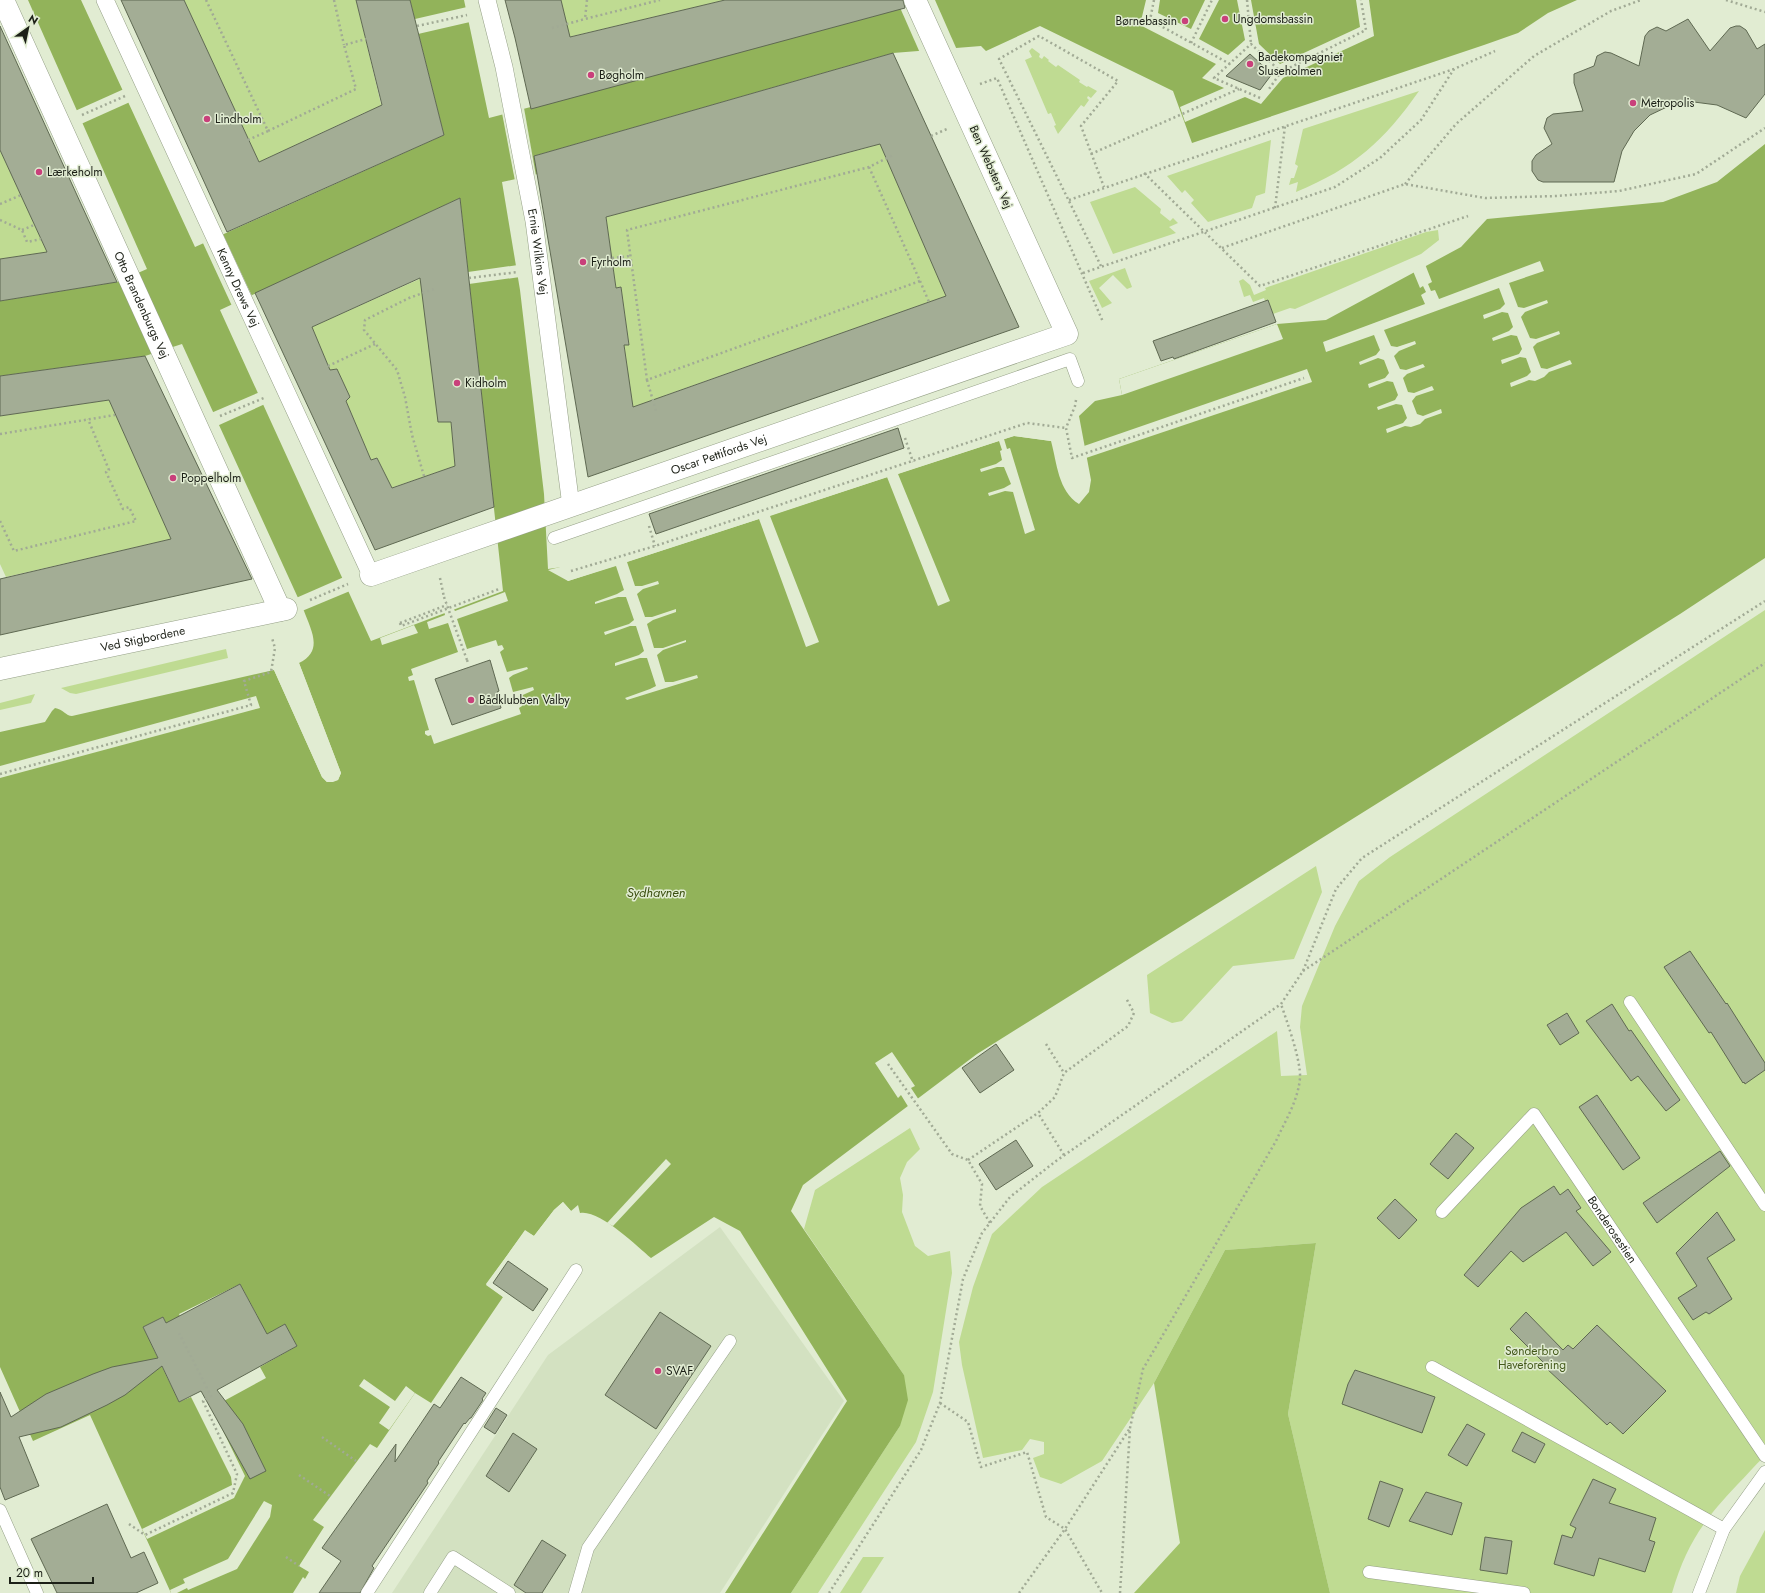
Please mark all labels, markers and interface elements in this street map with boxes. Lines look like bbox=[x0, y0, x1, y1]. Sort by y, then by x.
north arrow bbox=[8, 8, 48, 48]
place label: Ungdomsbassin bbox=[1233, 10, 1313, 28]
text: N bbox=[25, 11, 41, 29]
place label: Børnebassin bbox=[1115, 12, 1177, 30]
marker: Ungdomsbassin bbox=[1220, 14, 1230, 24]
marker: Børnebassin bbox=[1180, 16, 1190, 26]
place label: Badekompagniet Sluseholmen bbox=[1258, 48, 1343, 80]
marker: Badekompagniet Sluseholmen bbox=[1245, 59, 1255, 69]
place label: Bøgholm bbox=[599, 66, 644, 84]
marker: Bøgholm bbox=[586, 70, 596, 80]
place label: Metropolis bbox=[1641, 94, 1695, 112]
marker: Metropolis bbox=[1628, 98, 1638, 108]
place label: Lindholm bbox=[215, 110, 262, 128]
marker: Lindholm bbox=[202, 114, 212, 124]
street label: Ben Websters Vej bbox=[965, 123, 1017, 211]
place label: Lærkeholm bbox=[47, 163, 103, 181]
marker: Lærkeholm bbox=[34, 167, 44, 177]
street label: Ernie Wilkins Vej bbox=[523, 207, 553, 296]
street label: Kenny Drews Vej bbox=[212, 245, 264, 330]
street label: Otto Brandenburgs Vej bbox=[109, 248, 174, 362]
place label: Fyrholm bbox=[591, 253, 631, 271]
marker: Fyrholm bbox=[578, 257, 588, 267]
place label: Kidholm bbox=[465, 374, 507, 392]
marker: Kidholm bbox=[452, 378, 462, 388]
street label: Oscar Pettifords Vej bbox=[668, 430, 769, 480]
place label: Poppelholm bbox=[181, 469, 241, 487]
marker: Poppelholm bbox=[168, 473, 178, 483]
street label: Ved Stigbordene bbox=[99, 621, 187, 657]
place label: Bådklubben Valby bbox=[479, 691, 570, 709]
marker: Bådklubben Valby bbox=[466, 695, 476, 705]
water label: Sydhavnen bbox=[627, 883, 686, 902]
street label: Bonderosestien bbox=[1583, 1193, 1641, 1267]
park label: Sønderbro Haveforening bbox=[1498, 1342, 1566, 1374]
place label: SVAF bbox=[666, 1362, 693, 1380]
marker: SVAF bbox=[653, 1366, 663, 1376]
scale bar bbox=[10, 1559, 93, 1585]
text: 20 m bbox=[16, 1564, 43, 1582]

